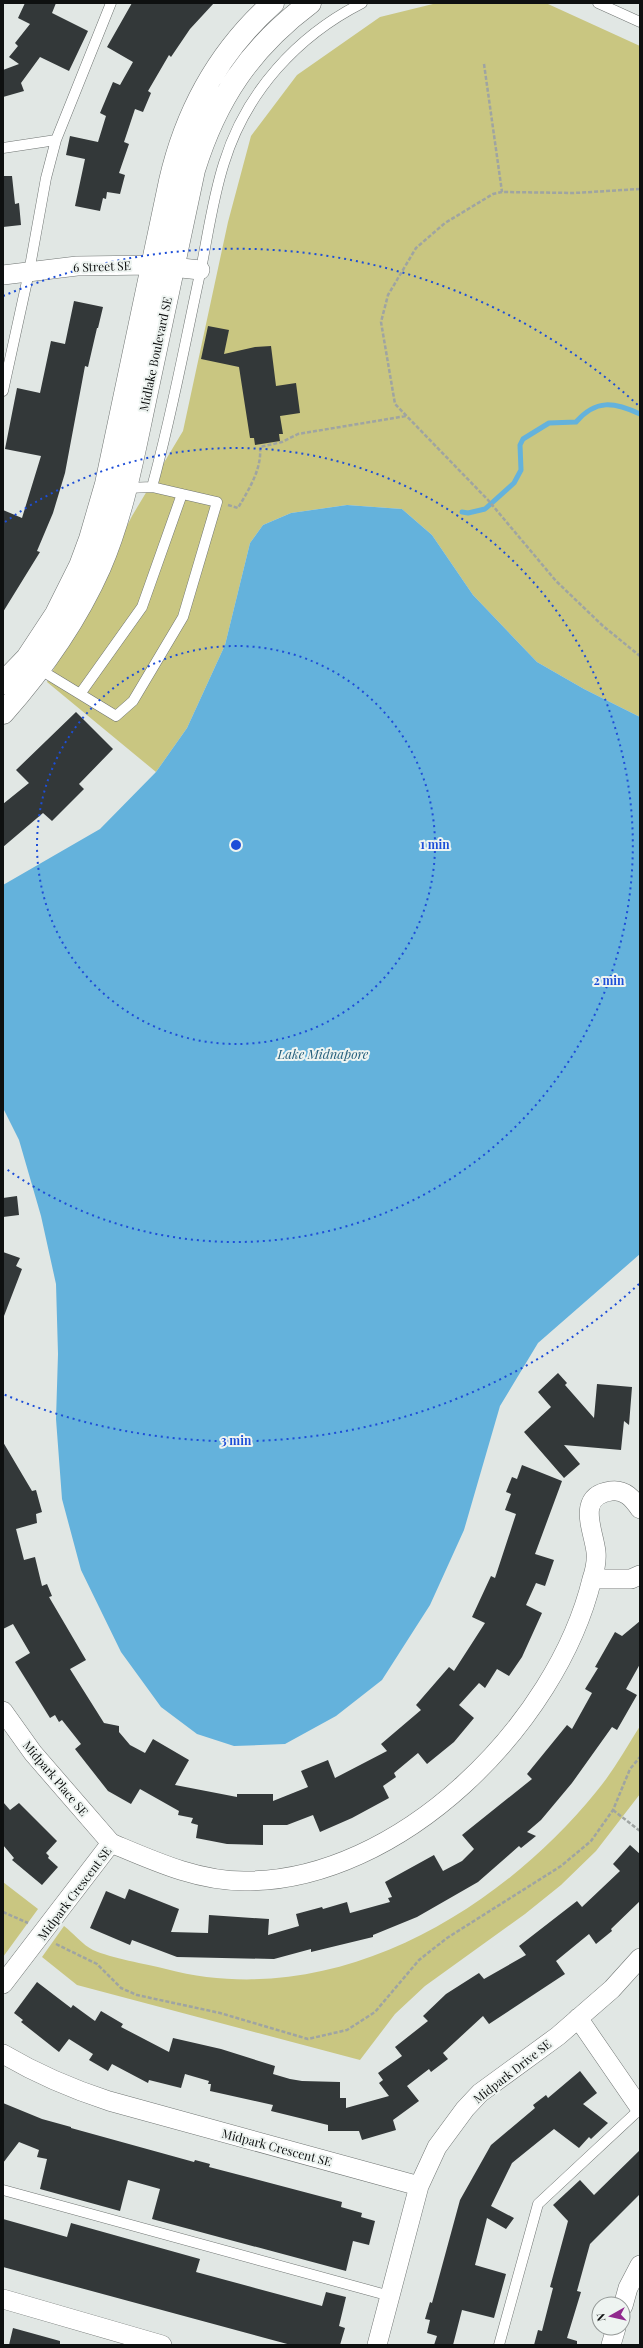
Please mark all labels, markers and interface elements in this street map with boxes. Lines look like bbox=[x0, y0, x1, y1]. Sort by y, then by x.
street label: 6 Street SE bbox=[73, 257, 131, 275]
street label: Midlake Boulevard SE bbox=[135, 295, 175, 413]
text: 1 min bbox=[420, 836, 450, 852]
centre of rings bbox=[229, 838, 243, 852]
text: 2 min bbox=[594, 972, 625, 988]
water label: Lake Midnapore bbox=[277, 1045, 369, 1062]
text: 3 min bbox=[221, 1432, 252, 1448]
street label: Midpark Place SE bbox=[20, 1737, 92, 1819]
street label: Midpark Crescent SE bbox=[34, 1843, 114, 1943]
street label: Midpark Drive SE bbox=[470, 2036, 554, 2106]
street label: Midpark Crescent SE bbox=[220, 2125, 334, 2169]
north arrow bbox=[591, 2296, 631, 2336]
text: N bbox=[593, 2312, 609, 2322]

